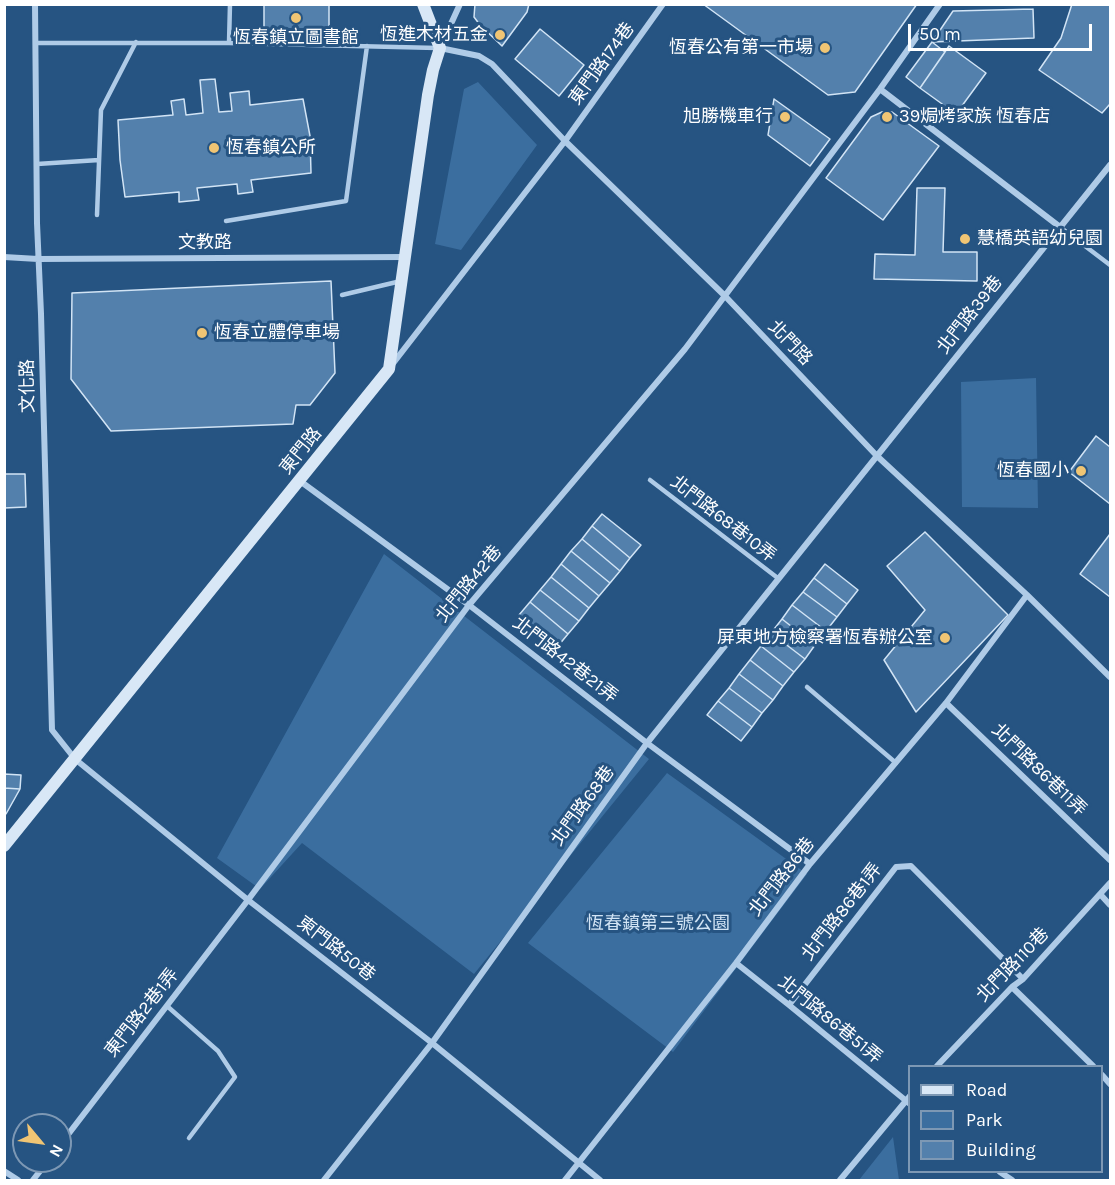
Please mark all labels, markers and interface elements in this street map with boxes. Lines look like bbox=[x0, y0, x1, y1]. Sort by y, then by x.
marker: 恆春鎮立圖書館 bbox=[289, 11, 303, 25]
scale bar bbox=[911, 12, 1096, 50]
street label: 東門路174巷 bbox=[565, 19, 639, 109]
text: 50 m bbox=[919, 23, 961, 45]
place label: 恆進木材五金 bbox=[380, 24, 488, 46]
place label: 恆春鎮立圖書館 bbox=[233, 27, 359, 49]
marker: 恆進木材五金 bbox=[493, 28, 507, 42]
place label: 恆春公有第一市場 bbox=[669, 37, 813, 59]
marker: 恆春公有第一市場 bbox=[818, 41, 832, 55]
place label: 旭勝機車行 bbox=[683, 106, 773, 128]
place label: 39焗烤家族 恆春店 bbox=[899, 106, 1050, 128]
marker: 旭勝機車行 bbox=[778, 110, 792, 124]
marker: 39焗烤家族 恆春店 bbox=[880, 110, 894, 124]
place label: 恆春鎮公所 bbox=[226, 137, 316, 159]
marker: 恆春鎮公所 bbox=[207, 141, 221, 155]
place label: 慧橋英語幼兒園 bbox=[977, 228, 1103, 250]
street label: 文教路 bbox=[178, 232, 232, 254]
marker: 慧橋英語幼兒園 bbox=[958, 232, 972, 246]
street label: 北門路39巷 bbox=[933, 272, 1007, 358]
street label: 北門路 bbox=[763, 316, 817, 370]
place label: 恆春立體停車場 bbox=[214, 322, 340, 344]
marker: 恆春立體停車場 bbox=[195, 326, 209, 340]
street label: 文化路 bbox=[17, 359, 39, 413]
street label: 東門路 bbox=[276, 423, 326, 479]
place label: 恆春國小 bbox=[997, 460, 1069, 482]
marker: 恆春國小 bbox=[1074, 464, 1088, 478]
street label: 北門路68巷10弄 bbox=[666, 471, 780, 567]
street label: 北門路42巷 bbox=[432, 541, 506, 627]
street label: 北門路42巷21弄 bbox=[508, 612, 622, 708]
place label: 屏東地方檢察署恆春辦公室 bbox=[717, 627, 933, 649]
marker: 屏東地方檢察署恆春辦公室 bbox=[938, 631, 952, 645]
street label: 北門路86巷11弄 bbox=[987, 719, 1091, 821]
street label: 北門路68巷 bbox=[547, 762, 619, 850]
street label: 北門路86巷 bbox=[745, 834, 819, 920]
street label: 北門路86巷1弄 bbox=[797, 859, 887, 965]
street label: 東門路50巷 bbox=[293, 912, 379, 986]
park label: 恆春鎮第三號公園 bbox=[586, 913, 730, 935]
street label: 北門路110巷 bbox=[972, 923, 1054, 1007]
street label: 東門路2巷1弄 bbox=[101, 964, 183, 1062]
street label: 北門路86巷51弄 bbox=[774, 971, 886, 1069]
legend bbox=[908, 1065, 1103, 1173]
text: Road bbox=[966, 1079, 1007, 1101]
text: Park bbox=[966, 1109, 1003, 1131]
north arrow bbox=[12, 1113, 72, 1173]
text: Building bbox=[966, 1139, 1036, 1161]
text: N bbox=[45, 1141, 68, 1161]

